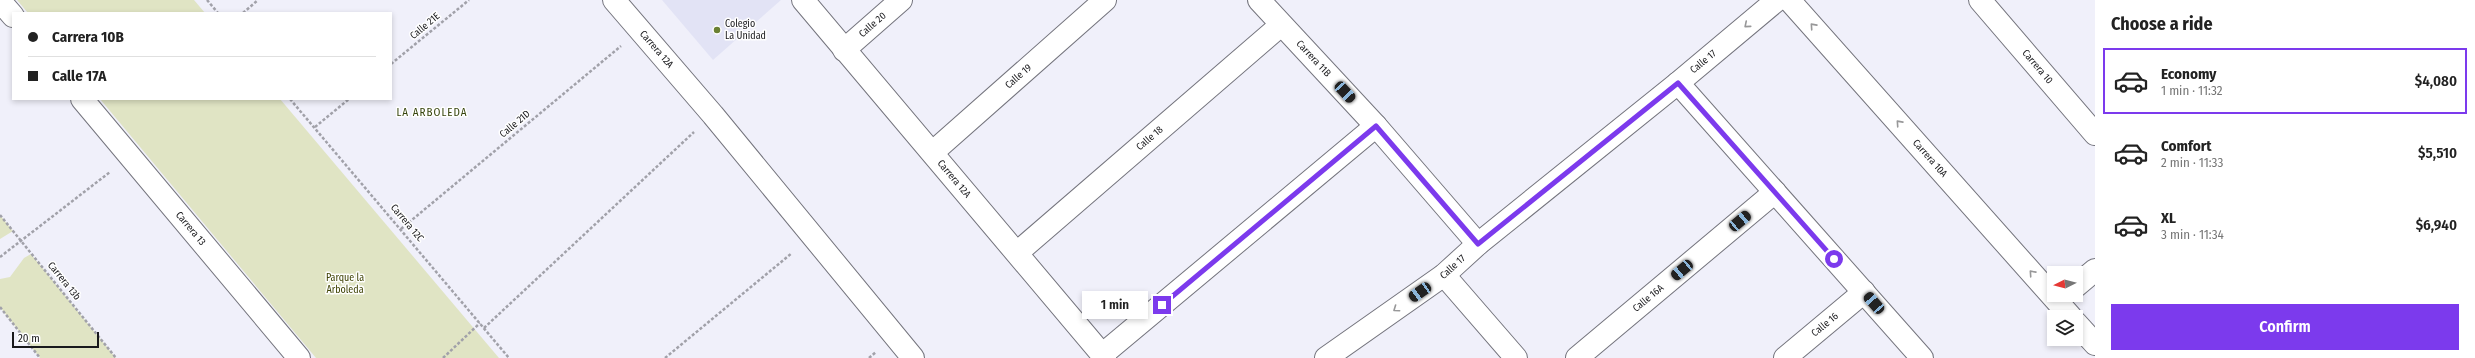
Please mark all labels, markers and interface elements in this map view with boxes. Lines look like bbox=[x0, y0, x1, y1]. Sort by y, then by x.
street label: Calle 21E bbox=[408, 10, 443, 42]
street label: Calle 20 bbox=[857, 10, 889, 40]
text: Choose a ride bbox=[2111, 13, 2213, 35]
place label: Colegio La Unidad bbox=[725, 18, 766, 42]
one-way arrow bbox=[1744, 21, 1751, 28]
one-way arrow bbox=[1810, 23, 1817, 31]
marker: Colegio La Unidad bbox=[712, 25, 722, 35]
text: Carrera 10B bbox=[52, 28, 124, 46]
street label: Carrera 12A bbox=[637, 28, 676, 71]
street label: Carrera 11B bbox=[1294, 38, 1334, 80]
street label: Calle 17 bbox=[1688, 47, 1719, 76]
street label: Carrera 10 bbox=[2019, 47, 2055, 86]
street label: Calle 19 bbox=[1003, 62, 1034, 91]
icon: car bbox=[2113, 63, 2149, 99]
text: Economy bbox=[2161, 65, 2216, 83]
text: Calle 17A bbox=[52, 67, 106, 85]
text: $4,080 bbox=[2415, 72, 2457, 90]
car bbox=[1332, 79, 1358, 105]
text: 1 min · 11:32 bbox=[2161, 83, 2222, 98]
district label: LA ARBOLEDA bbox=[396, 106, 468, 119]
street label: Calle 21D bbox=[497, 108, 533, 140]
one-way arrow bbox=[1897, 121, 1904, 128]
street label: Calle 18 bbox=[1134, 124, 1165, 153]
icon: car bbox=[2113, 135, 2149, 171]
street label: Carrera 10A bbox=[1910, 137, 1950, 180]
text: Comfort bbox=[2161, 137, 2212, 155]
text: $5,510 bbox=[2418, 144, 2457, 162]
text: 2 min · 11:33 bbox=[2161, 155, 2223, 170]
street label: Carrera 12A bbox=[935, 158, 974, 201]
street label: Carrera 12C bbox=[388, 202, 426, 244]
icon: car bbox=[2113, 207, 2149, 243]
street label: Carrera 13 bbox=[173, 209, 208, 248]
car bbox=[1727, 209, 1753, 233]
text: XL bbox=[2161, 209, 2176, 227]
text: $6,940 bbox=[2416, 216, 2457, 234]
text: 3 min · 11:34 bbox=[2161, 227, 2224, 242]
route start bbox=[1825, 250, 1843, 268]
street label: Calle 17 bbox=[1438, 252, 1468, 282]
car bbox=[1669, 258, 1695, 282]
street label: Carrera 13b bbox=[45, 259, 83, 303]
north arrow bbox=[2047, 266, 2083, 302]
map controls bbox=[2047, 266, 2083, 346]
one-way arrow bbox=[2029, 270, 2036, 278]
park label: Parque la Arboleda bbox=[326, 272, 364, 296]
car bbox=[1407, 280, 1433, 304]
street label: Calle 16A bbox=[1630, 281, 1667, 315]
car bbox=[1862, 290, 1886, 316]
callout: 1 min bbox=[1082, 291, 1148, 319]
route end bbox=[1153, 296, 1171, 314]
text: 1 min bbox=[1101, 297, 1129, 312]
one-way arrow bbox=[1393, 304, 1400, 311]
button: Confirm bbox=[2111, 304, 2459, 350]
street label: Calle 16 bbox=[1809, 310, 1841, 339]
button: layers bbox=[2047, 310, 2083, 346]
scale bar bbox=[12, 330, 99, 349]
text: 20 m bbox=[18, 332, 40, 345]

